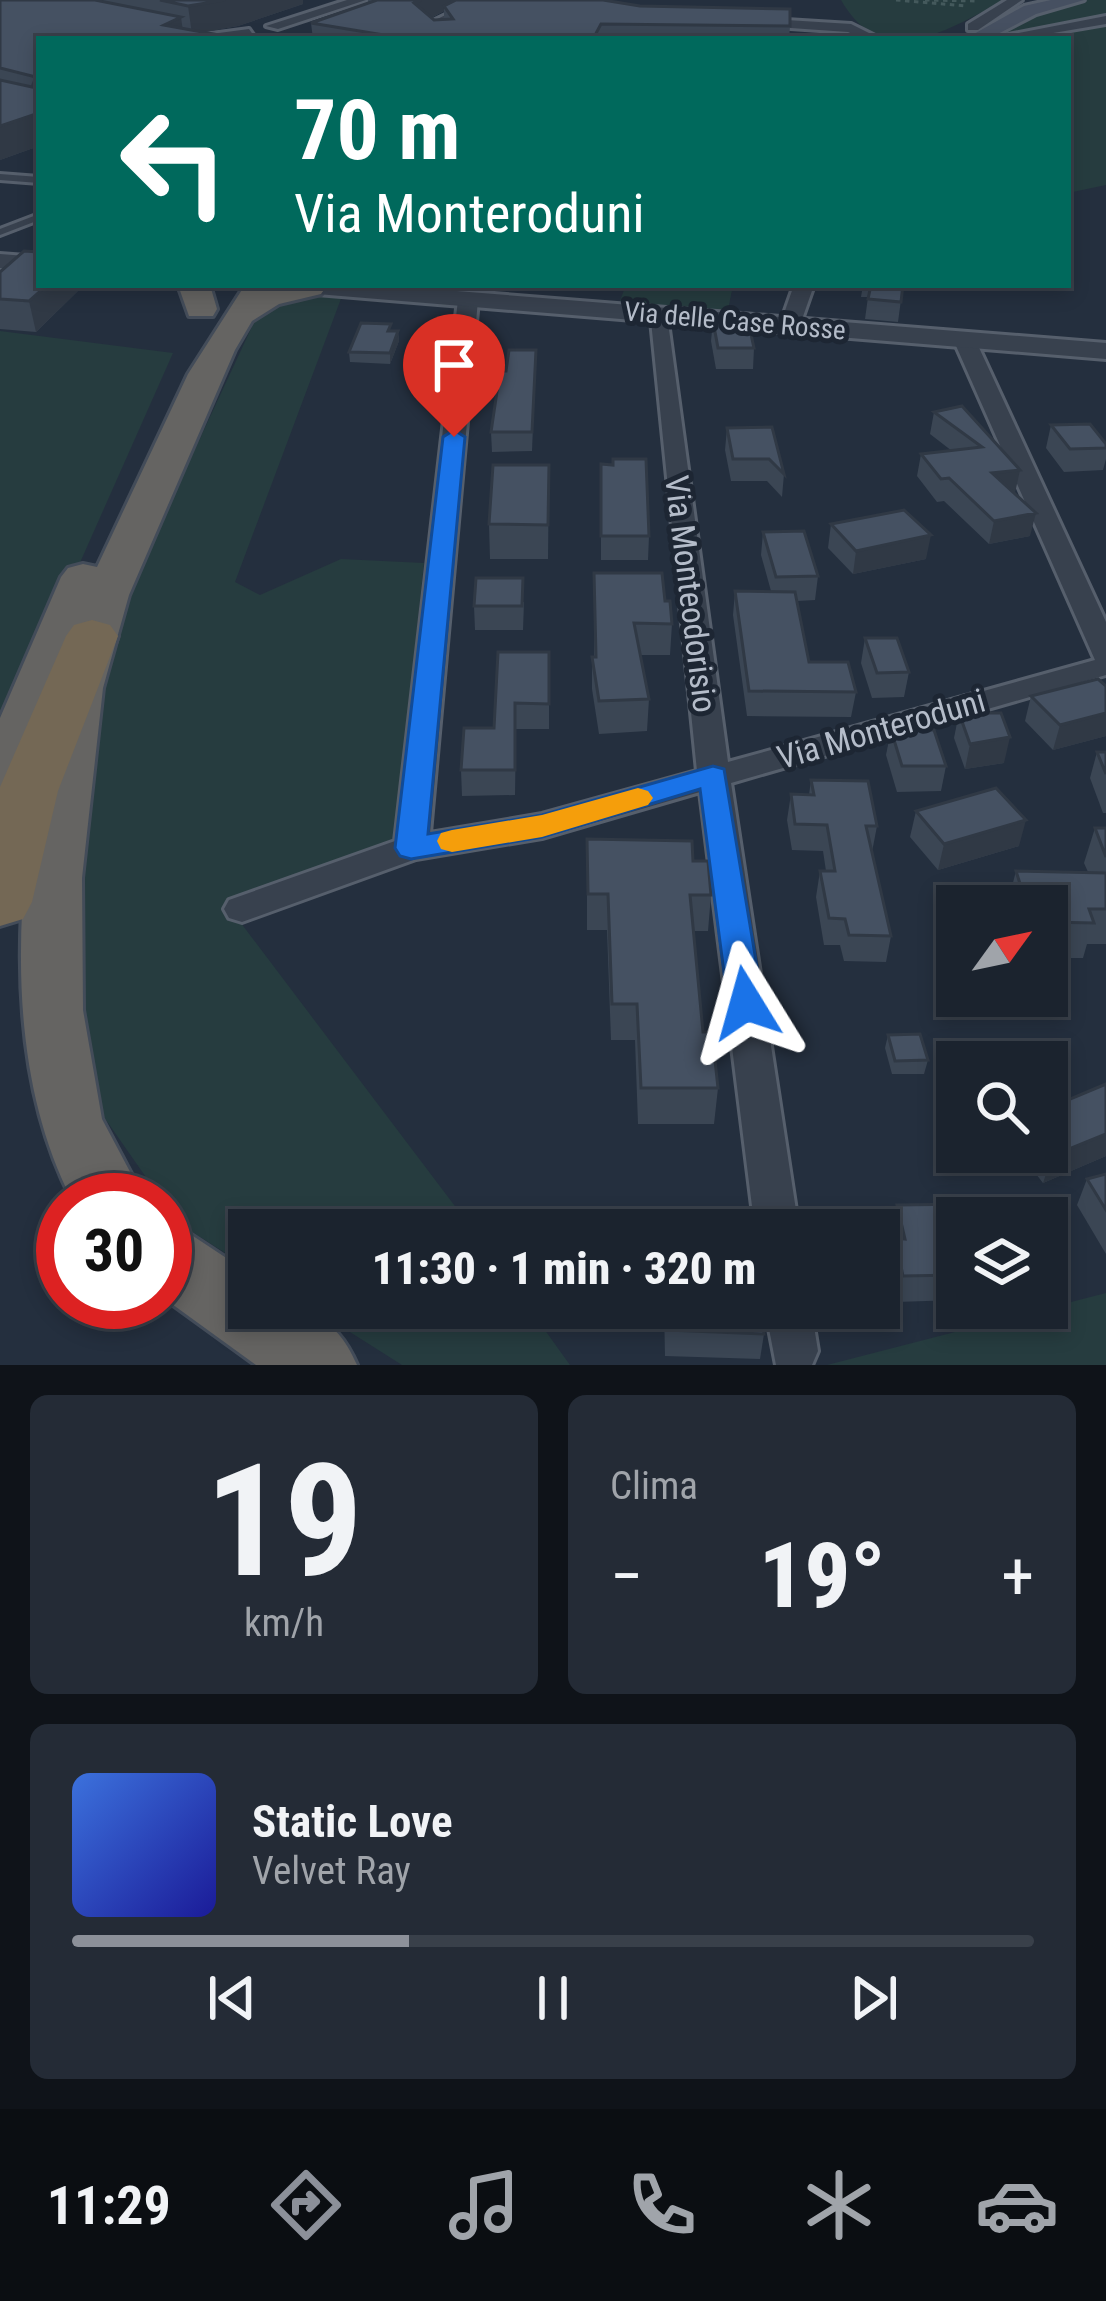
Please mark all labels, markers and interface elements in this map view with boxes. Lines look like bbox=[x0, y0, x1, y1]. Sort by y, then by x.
text: 70 m bbox=[294, 81, 461, 180]
icon: left bbox=[96, 84, 252, 240]
text: Via Monteroduni bbox=[294, 182, 645, 245]
street label: Via delle Case Rosse bbox=[623, 295, 847, 347]
pin bbox=[403, 314, 505, 437]
icon: arrive bbox=[421, 332, 487, 398]
street label: Via Monteodorisio bbox=[657, 473, 725, 715]
street label: Via Monteroduni bbox=[773, 681, 989, 777]
north arrow bbox=[936, 885, 1068, 1017]
map controls bbox=[936, 885, 1068, 1329]
position arrow bbox=[683, 940, 809, 1066]
button: search bbox=[936, 1041, 1068, 1173]
speed limit sign: 30 bbox=[36, 1173, 192, 1329]
button: layers bbox=[936, 1197, 1068, 1329]
text: 11:30 · 1 min · 320 m bbox=[372, 1242, 756, 1295]
text: 19 bbox=[205, 1430, 363, 1613]
text: Clima bbox=[610, 1463, 698, 1509]
text: 19° bbox=[759, 1524, 886, 1629]
text: − bbox=[610, 1538, 643, 1615]
text: + bbox=[1001, 1538, 1034, 1615]
text: km/h bbox=[244, 1600, 324, 1646]
text: Static Love bbox=[252, 1795, 453, 1848]
text: Velvet Ray bbox=[252, 1848, 411, 1894]
icon: previous bbox=[199, 1965, 265, 2031]
icon: pause bbox=[520, 1965, 586, 2031]
icon: next bbox=[841, 1965, 907, 2031]
icon: directions bbox=[264, 2163, 348, 2247]
icon: music bbox=[442, 2163, 526, 2247]
icon: phone bbox=[620, 2163, 704, 2247]
icon: climate bbox=[797, 2163, 881, 2247]
icon: car bbox=[975, 2163, 1059, 2247]
text: 11:29 bbox=[47, 2174, 171, 2237]

